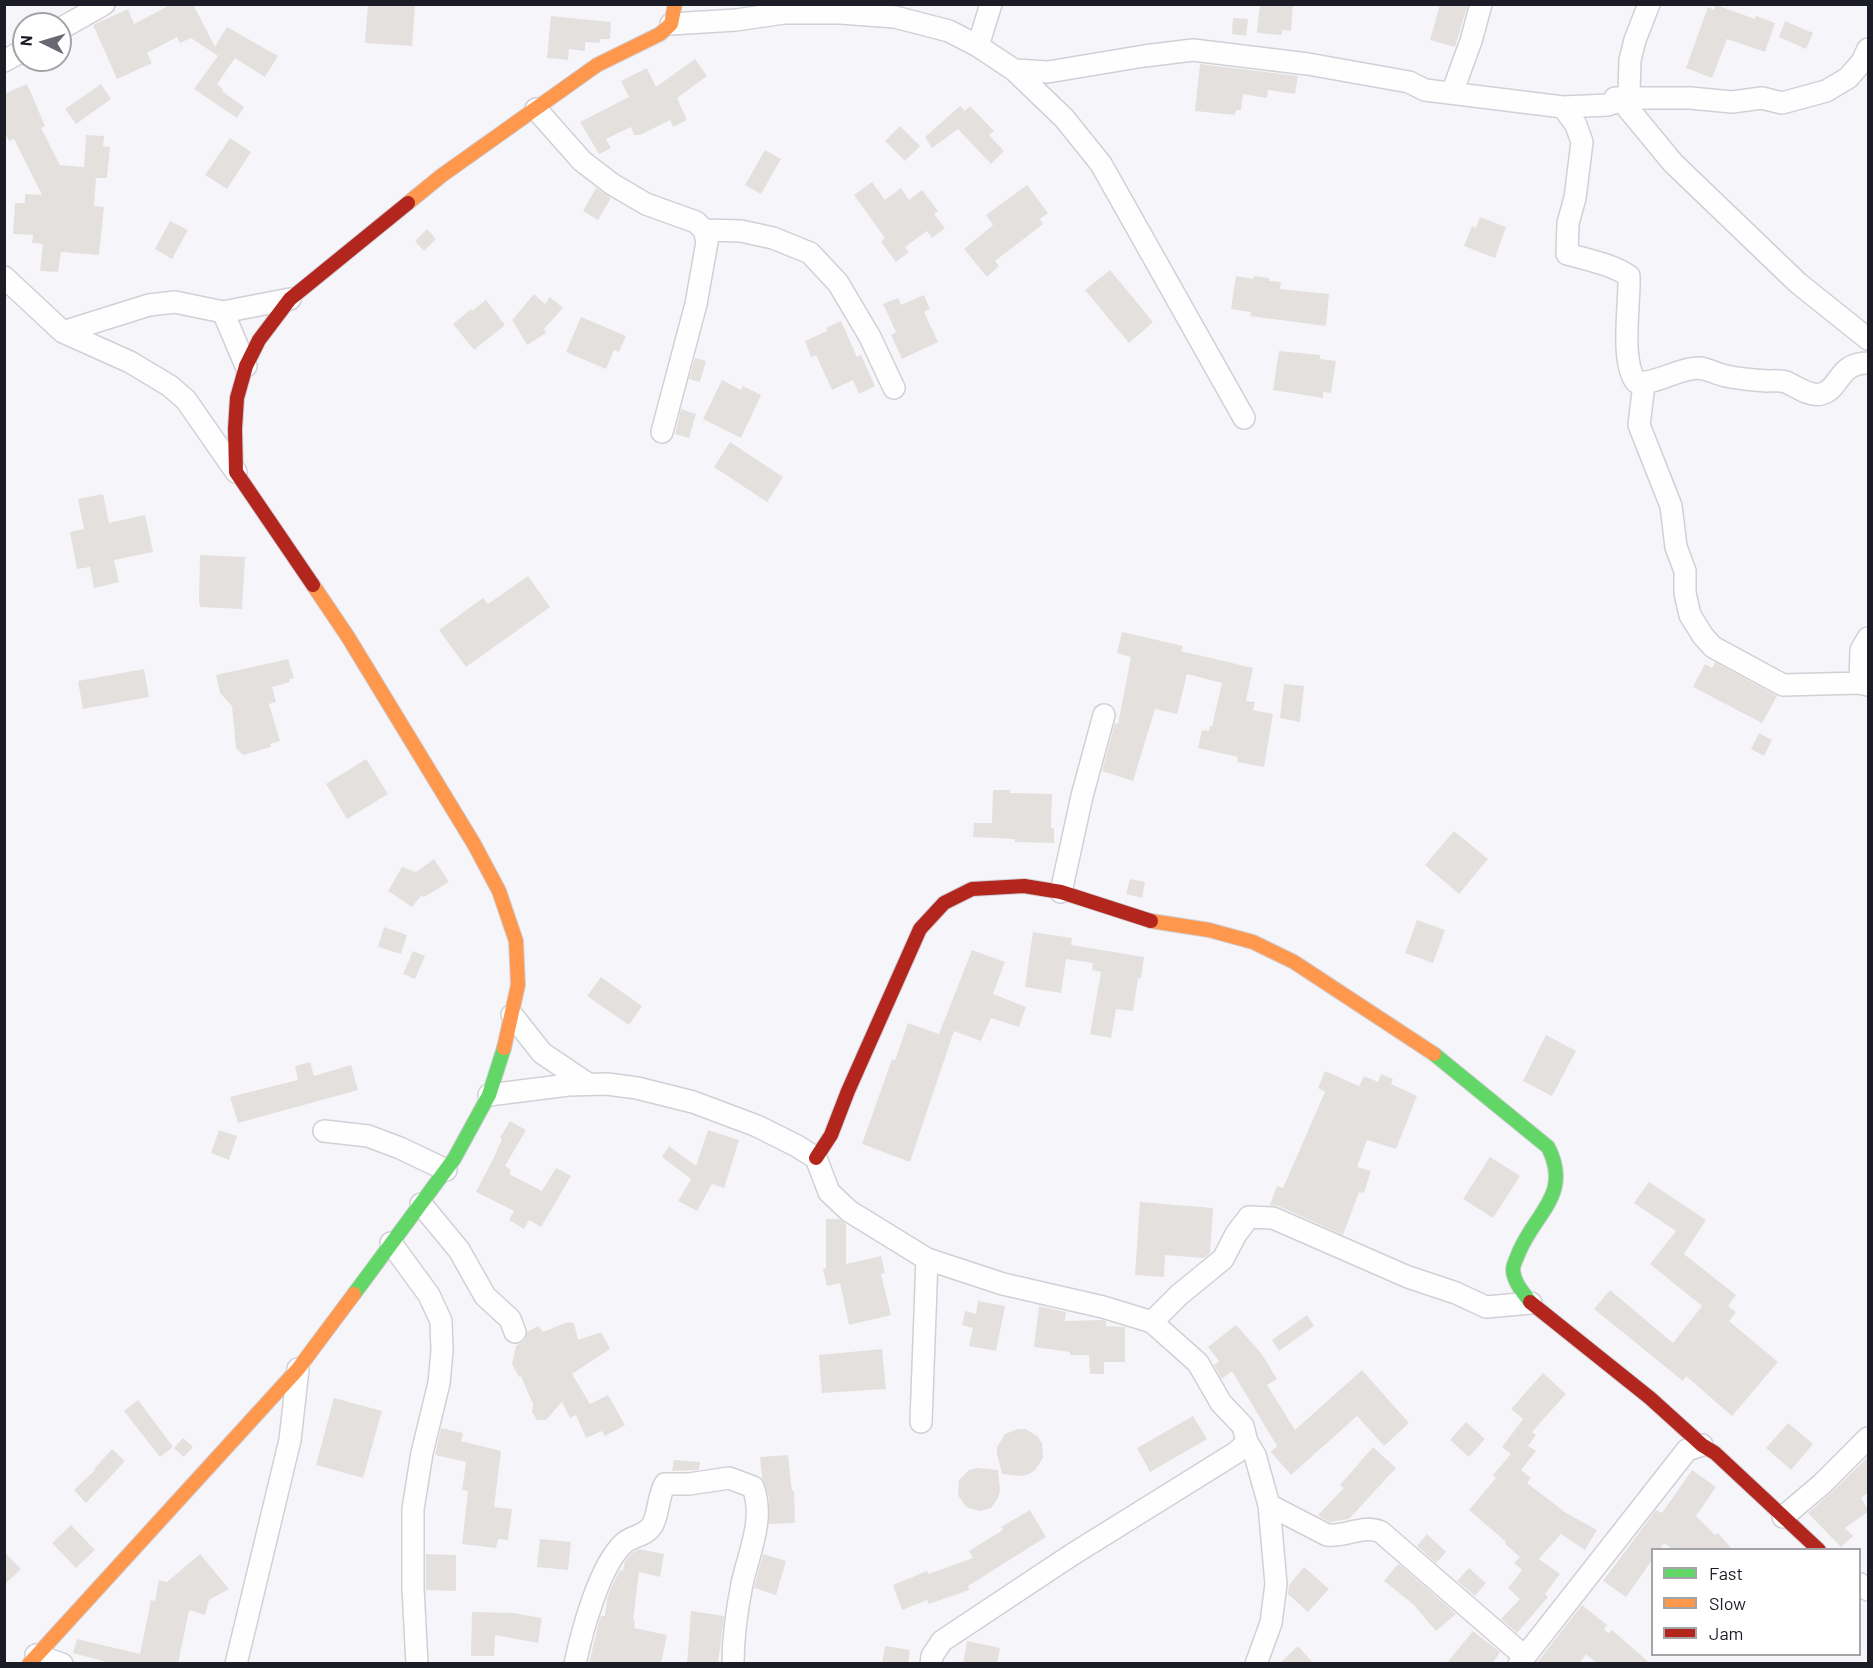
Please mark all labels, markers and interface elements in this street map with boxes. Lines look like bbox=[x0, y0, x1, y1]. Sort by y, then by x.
north arrow bbox=[12, 12, 72, 72]
text: N bbox=[16, 34, 35, 47]
legend bbox=[1651, 1548, 1861, 1656]
text: Fast bbox=[1709, 1562, 1743, 1584]
text: Slow bbox=[1709, 1592, 1746, 1614]
text: Jam bbox=[1709, 1622, 1743, 1644]

